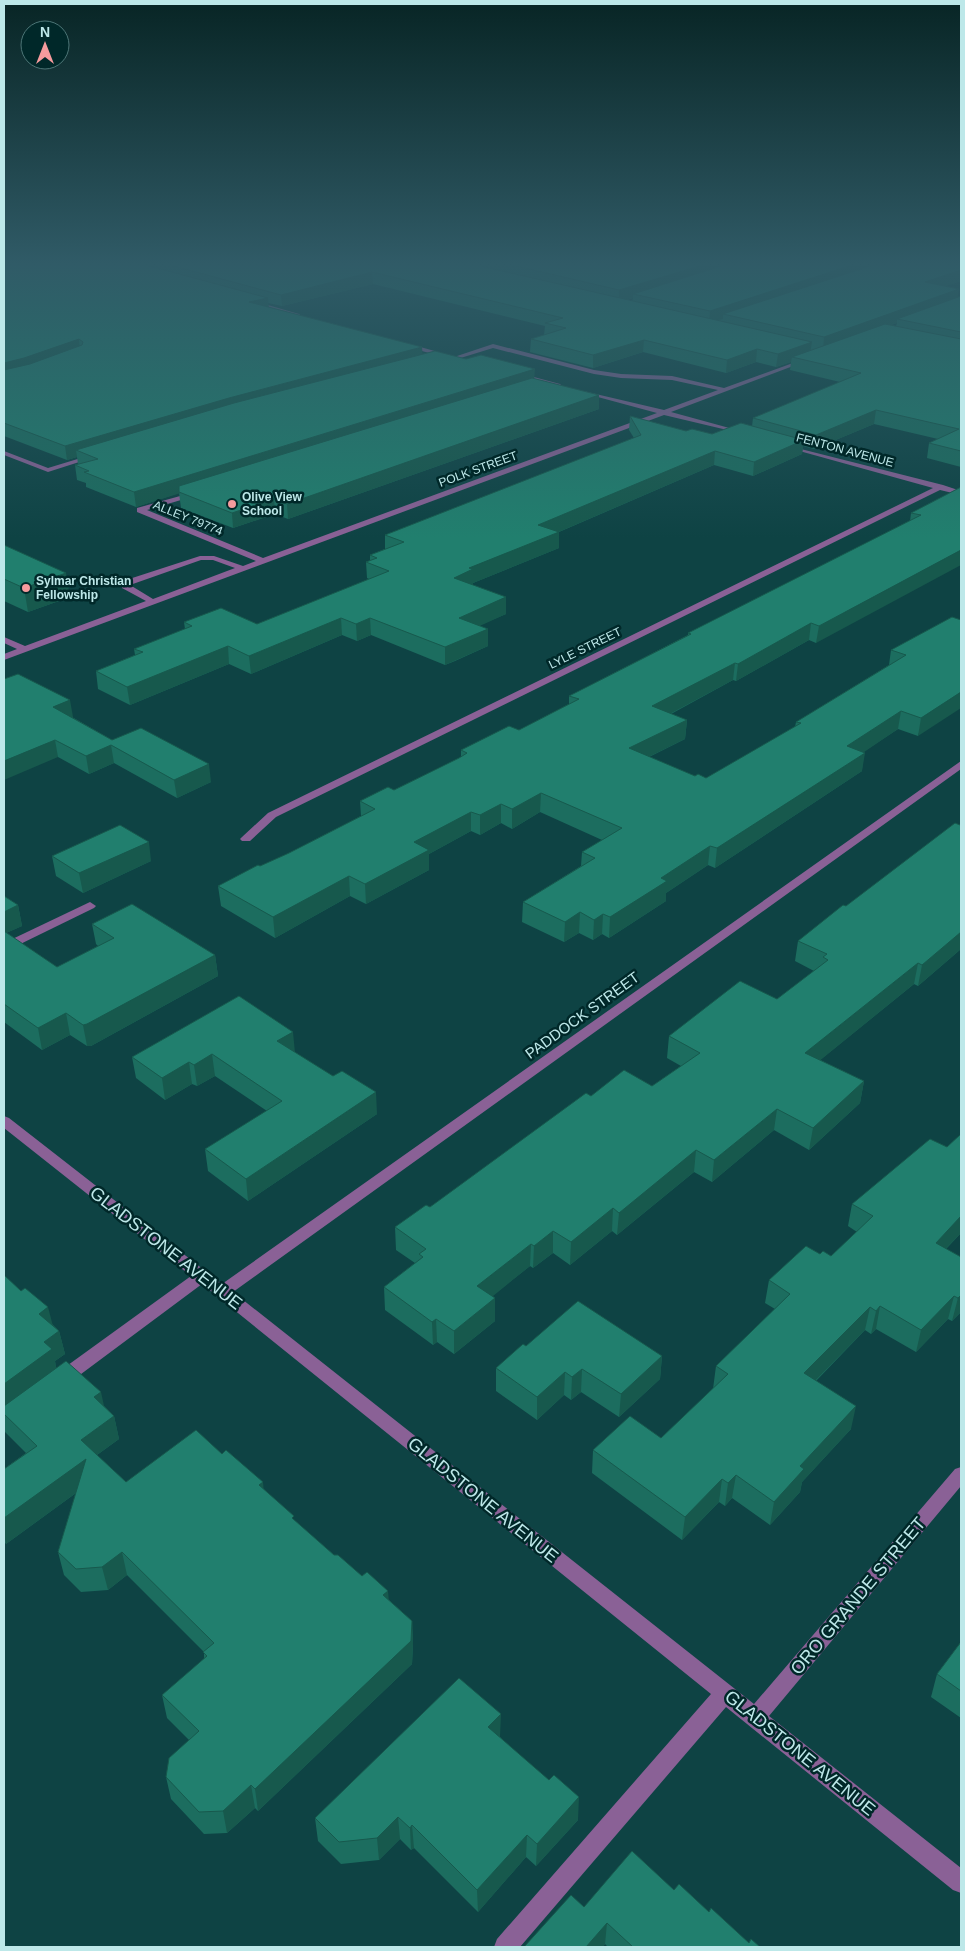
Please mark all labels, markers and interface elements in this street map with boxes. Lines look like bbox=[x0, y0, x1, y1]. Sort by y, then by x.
north arrow bbox=[20, 20, 70, 70]
text: N bbox=[40, 24, 50, 40]
street label: FENTON AVENUE bbox=[795, 430, 895, 470]
street label: POLK STREET bbox=[437, 448, 520, 490]
place label: Olive View School bbox=[242, 490, 302, 518]
street label: ALLEY 79774 bbox=[151, 498, 225, 538]
marker: Olive View School bbox=[226, 498, 238, 510]
place label: Sylmar Christian Fellowship bbox=[36, 574, 131, 602]
marker: Sylmar Christian Fellowship bbox=[20, 582, 32, 594]
street label: LYLE STREET bbox=[546, 624, 624, 672]
street label: PADDOCK STREET bbox=[522, 968, 642, 1062]
street label: GLADSTONE AVENUE bbox=[86, 1182, 246, 1314]
street label: GLADSTONE AVENUE bbox=[404, 1433, 562, 1567]
street label: ORO GRANDE STREET bbox=[786, 1513, 930, 1679]
street label: GLADSTONE AVENUE bbox=[721, 1686, 879, 1820]

